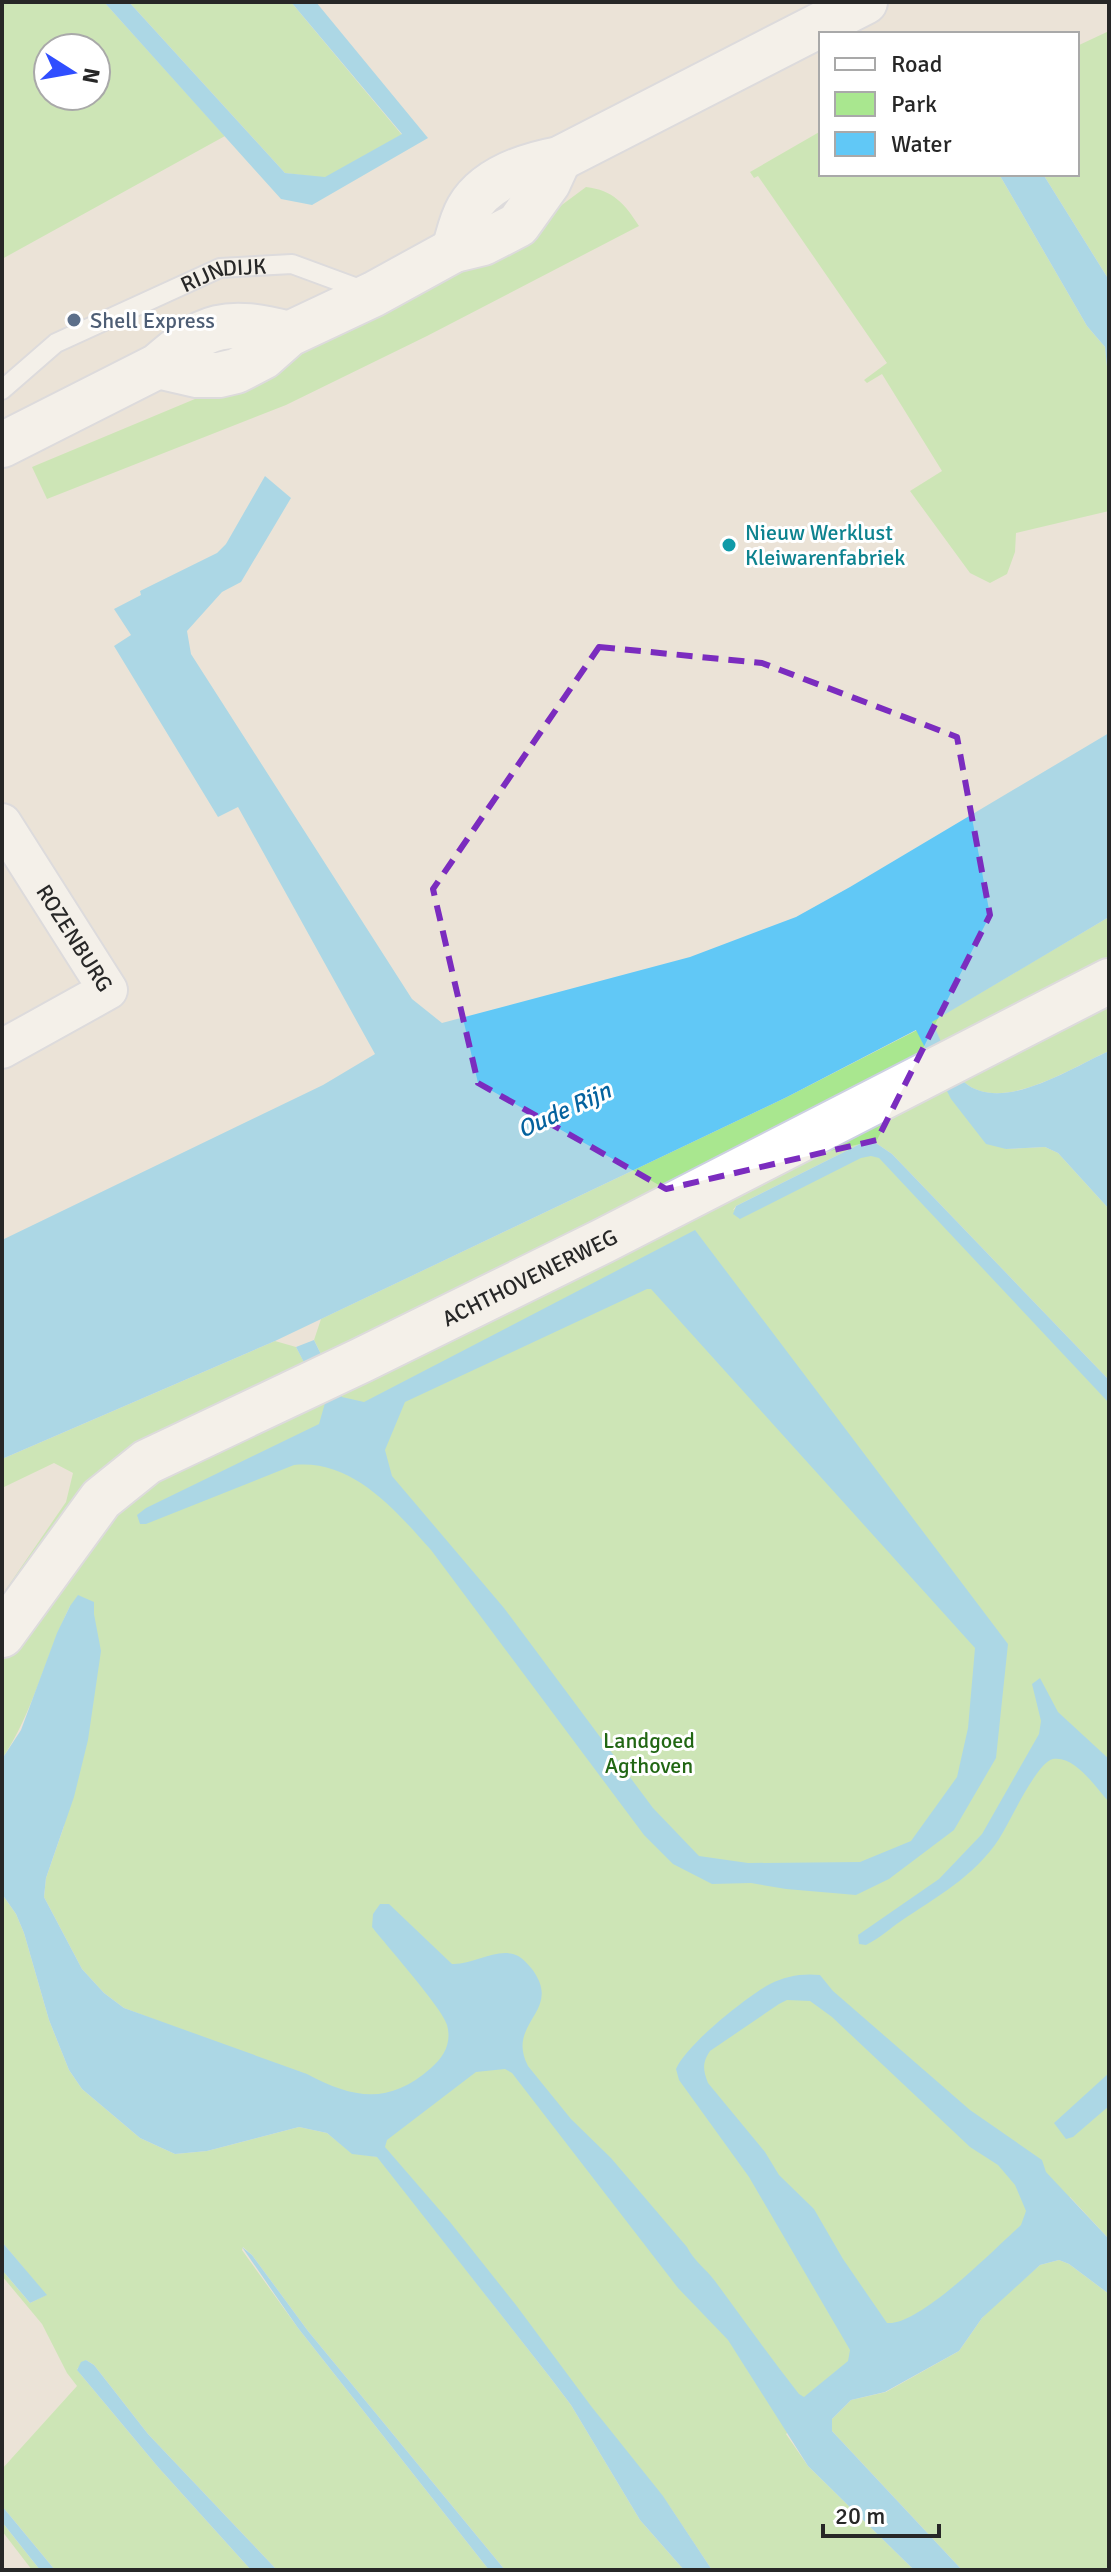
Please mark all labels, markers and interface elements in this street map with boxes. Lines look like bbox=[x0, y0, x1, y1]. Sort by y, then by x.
north arrow bbox=[32, 32, 112, 112]
legend bbox=[819, 32, 1079, 176]
text: Road bbox=[891, 49, 942, 79]
text: N bbox=[76, 66, 106, 86]
text: Park bbox=[891, 89, 937, 119]
text: Water bbox=[891, 129, 952, 159]
street label: RIJNDIJK bbox=[176, 252, 267, 298]
place label: Shell Express bbox=[90, 307, 215, 334]
marker: Shell Express bbox=[65, 311, 83, 329]
place label: Nieuw Werklust Kleiwarenfabriek bbox=[745, 519, 905, 571]
marker: Nieuw Werklust Kleiwarenfabriek bbox=[720, 536, 738, 554]
street label: ROZENBURG bbox=[30, 879, 118, 997]
water label: Oude Rijn bbox=[513, 1075, 616, 1145]
street label: ACHTHOVENERWEG bbox=[438, 1223, 622, 1332]
park label: Landgoed Agthoven bbox=[603, 1727, 695, 1779]
scale bar bbox=[823, 2488, 939, 2538]
text: 20 m bbox=[835, 2501, 885, 2531]

